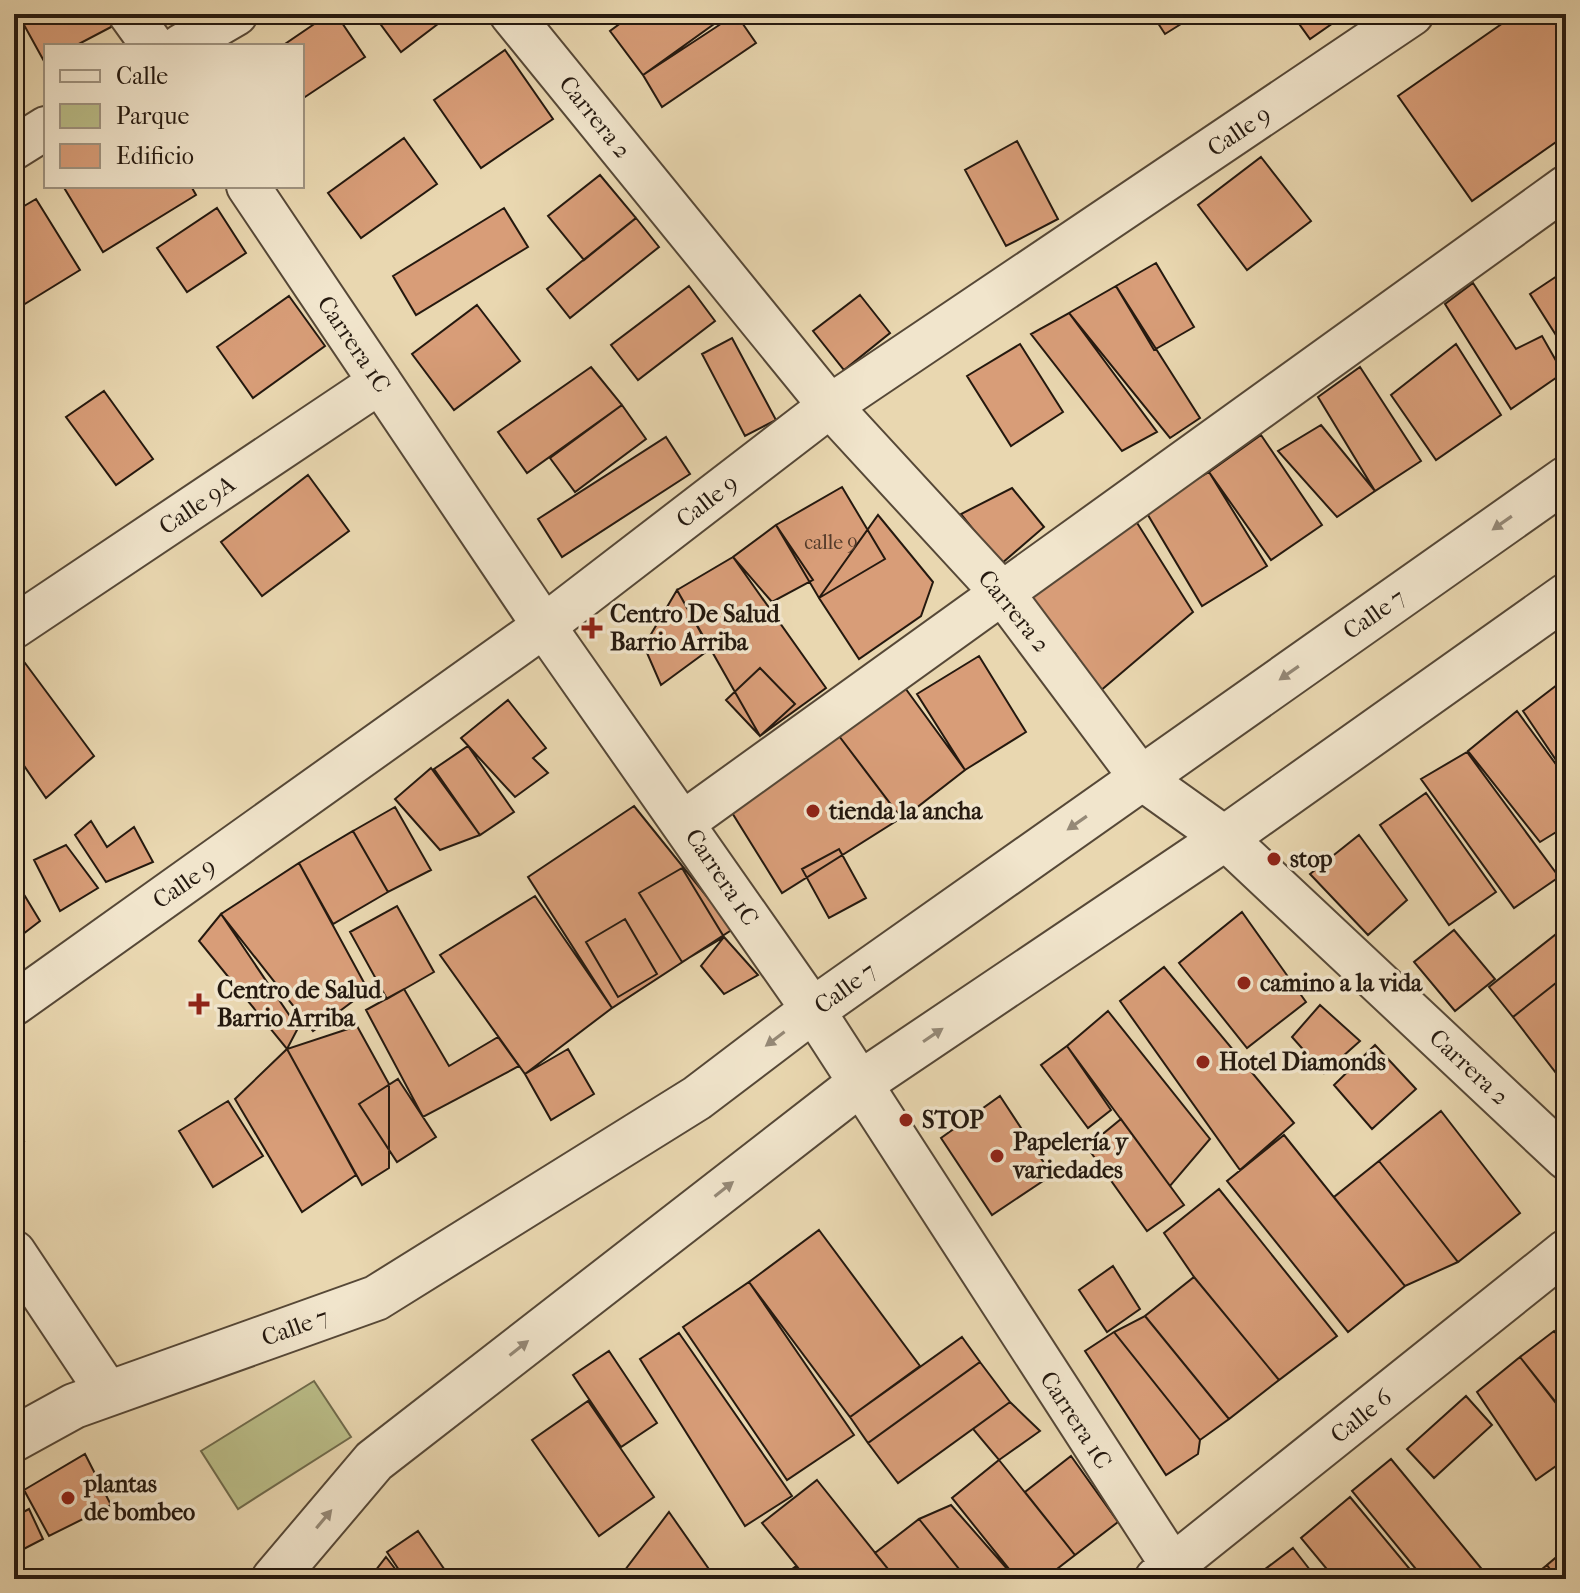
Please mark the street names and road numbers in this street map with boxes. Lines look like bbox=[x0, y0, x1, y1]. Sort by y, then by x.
street label: Carrera 2 bbox=[553, 70, 637, 164]
street label: Calle 9 bbox=[1202, 100, 1276, 162]
street label: Carrera 1C bbox=[311, 290, 397, 398]
street label: Calle 9 bbox=[671, 468, 743, 534]
street label: Calle 9A bbox=[154, 469, 241, 541]
street label: Carrera 2 bbox=[972, 564, 1056, 658]
street label: Calle 7 bbox=[1338, 583, 1410, 645]
street label: Carrera 1C bbox=[679, 823, 765, 931]
street label: Calle 9 bbox=[147, 851, 221, 915]
street label: Calle 7 bbox=[809, 956, 881, 1020]
street label: Carrera 2 bbox=[1424, 1023, 1514, 1111]
street label: Calle 7 bbox=[258, 1302, 332, 1352]
street label: Carrera 1C bbox=[1034, 1366, 1118, 1474]
street label: Calle 6 bbox=[1325, 1382, 1398, 1449]

